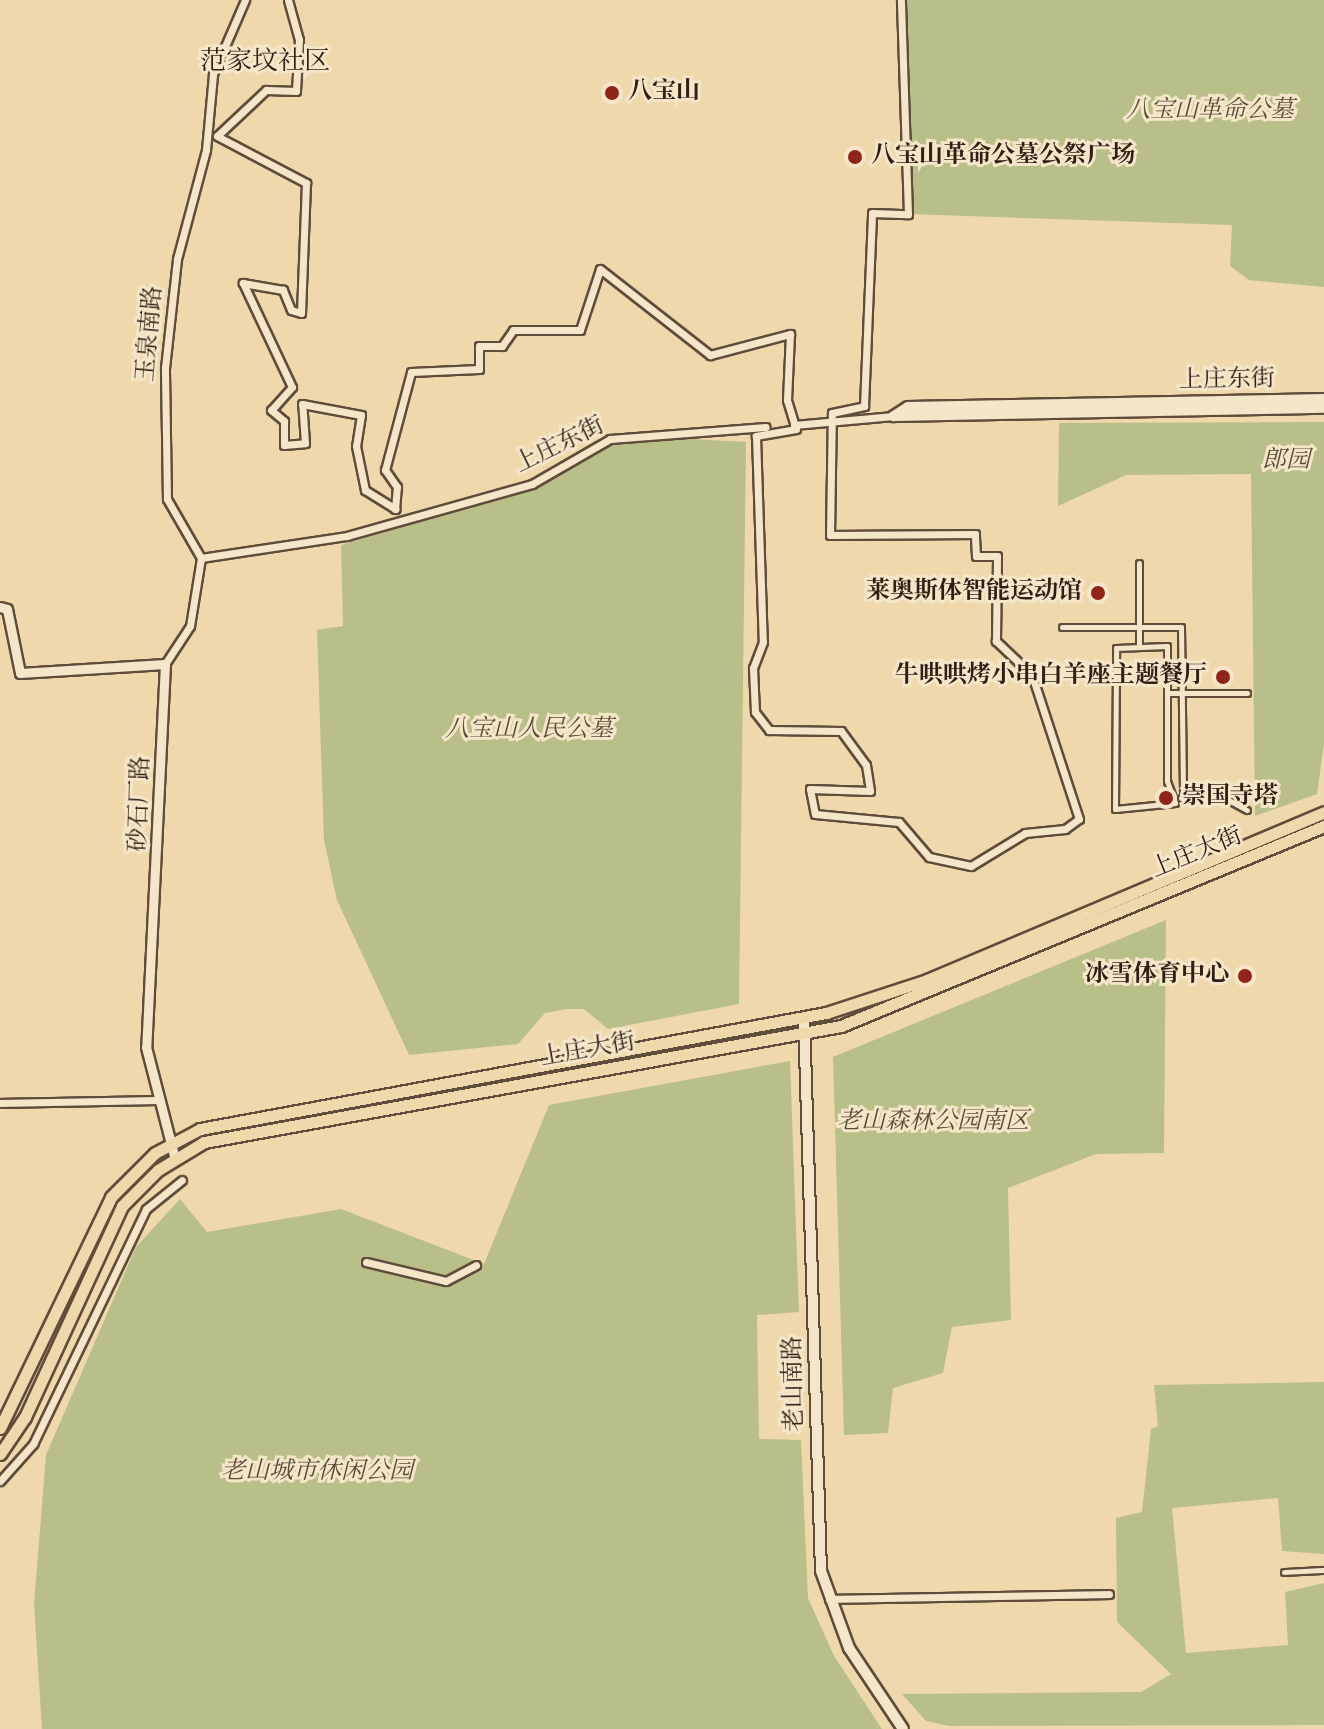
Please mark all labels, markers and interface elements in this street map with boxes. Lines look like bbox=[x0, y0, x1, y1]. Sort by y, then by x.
district label: 范家坟社区 bbox=[200, 47, 330, 79]
place label: 八宝山 bbox=[628, 79, 700, 107]
marker: 八宝山 bbox=[603, 84, 621, 102]
park label: 八宝山革命公墓 bbox=[1126, 98, 1294, 126]
place label: 八宝山革命公墓公祭广场 bbox=[871, 143, 1135, 171]
marker: 八宝山革命公墓公祭广场 bbox=[846, 148, 864, 166]
street label: 玉泉南路 bbox=[132, 285, 170, 383]
street label: 上庄东街 bbox=[1179, 366, 1275, 396]
street label: 上庄东街 bbox=[511, 412, 609, 480]
park label: 郎园 bbox=[1262, 448, 1310, 476]
place label: 莱奥斯体智能运动馆 bbox=[866, 579, 1082, 607]
marker: 莱奥斯体智能运动馆 bbox=[1089, 584, 1107, 602]
place label: 牛哄哄烤小串白羊座主题餐厅 bbox=[895, 663, 1207, 691]
marker: 牛哄哄烤小串白羊座主题餐厅 bbox=[1214, 668, 1232, 686]
park label: 八宝山人民公墓 bbox=[445, 717, 613, 745]
street label: 砂石厂路 bbox=[125, 756, 157, 852]
place label: 崇国寺塔 bbox=[1182, 784, 1278, 812]
marker: 崇国寺塔 bbox=[1157, 789, 1175, 807]
street label: 上庄大街 bbox=[1147, 823, 1247, 885]
place label: 冰雪体育中心 bbox=[1085, 962, 1229, 990]
marker: 冰雪体育中心 bbox=[1236, 967, 1254, 985]
street label: 上庄大街 bbox=[538, 1028, 638, 1074]
park label: 老山森林公园南区 bbox=[837, 1109, 1029, 1137]
street label: 老山南路 bbox=[780, 1336, 810, 1432]
park label: 老山城市休闲公园 bbox=[221, 1459, 413, 1487]

